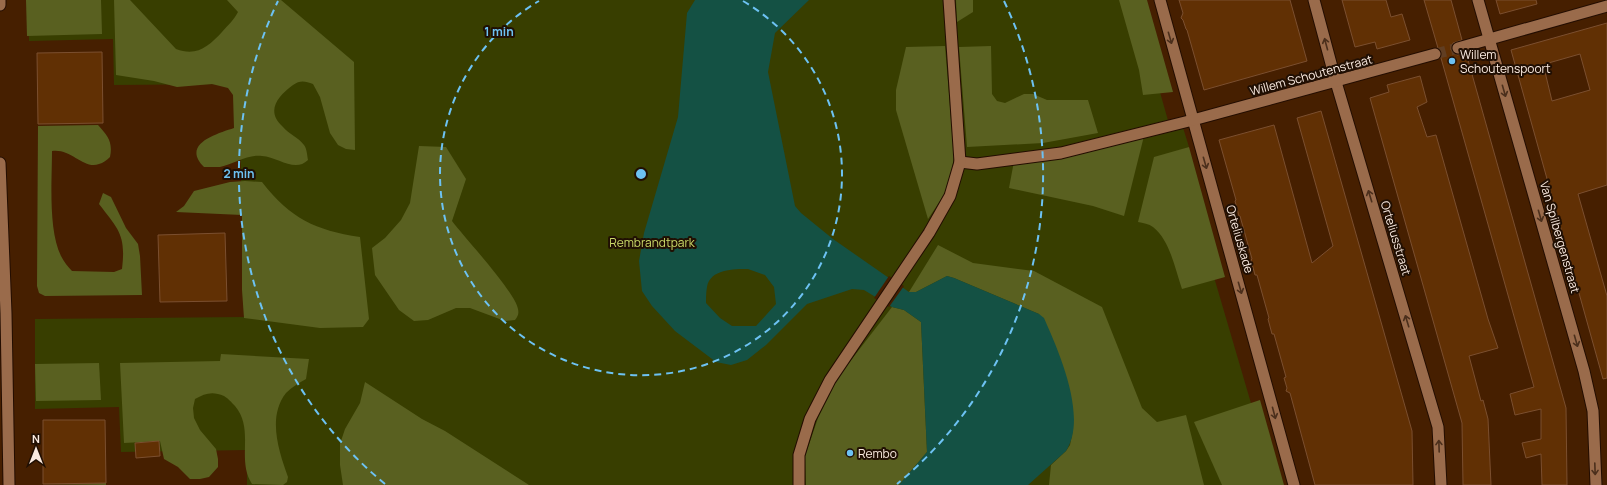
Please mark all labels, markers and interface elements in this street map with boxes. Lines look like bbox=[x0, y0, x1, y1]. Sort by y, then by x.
text: 1 min bbox=[484, 23, 514, 40]
one-way arrow bbox=[1167, 31, 1175, 44]
one-way arrow bbox=[1322, 38, 1329, 51]
place label: Willem Schoutenspoort bbox=[1460, 46, 1551, 77]
street label: Willem Schoutenstraat bbox=[1248, 50, 1374, 100]
marker: Willem Schoutenspoort bbox=[1447, 56, 1457, 66]
one-way arrow bbox=[1501, 85, 1508, 98]
one-way arrow bbox=[1202, 156, 1209, 169]
text: 2 min bbox=[223, 165, 255, 182]
centre of rings bbox=[634, 167, 648, 181]
street label: Van Spilbergenstraat bbox=[1536, 179, 1584, 295]
one-way arrow bbox=[1366, 190, 1373, 203]
street label: Orteliusstraat bbox=[1377, 199, 1415, 277]
street label: Orteliuskade bbox=[1222, 203, 1258, 275]
one-way arrow bbox=[1537, 210, 1544, 223]
park label: Rembrandtpark bbox=[609, 234, 696, 251]
one-way arrow bbox=[1237, 281, 1244, 294]
one-way arrow bbox=[1403, 314, 1410, 327]
one-way arrow bbox=[1573, 335, 1580, 348]
one-way arrow bbox=[1271, 407, 1279, 420]
north arrow bbox=[16, 429, 56, 469]
text: N bbox=[32, 431, 40, 446]
one-way arrow bbox=[1435, 440, 1443, 453]
place label: Rembo bbox=[858, 445, 897, 462]
marker: Rembo bbox=[845, 448, 855, 458]
one-way arrow bbox=[1591, 462, 1599, 475]

